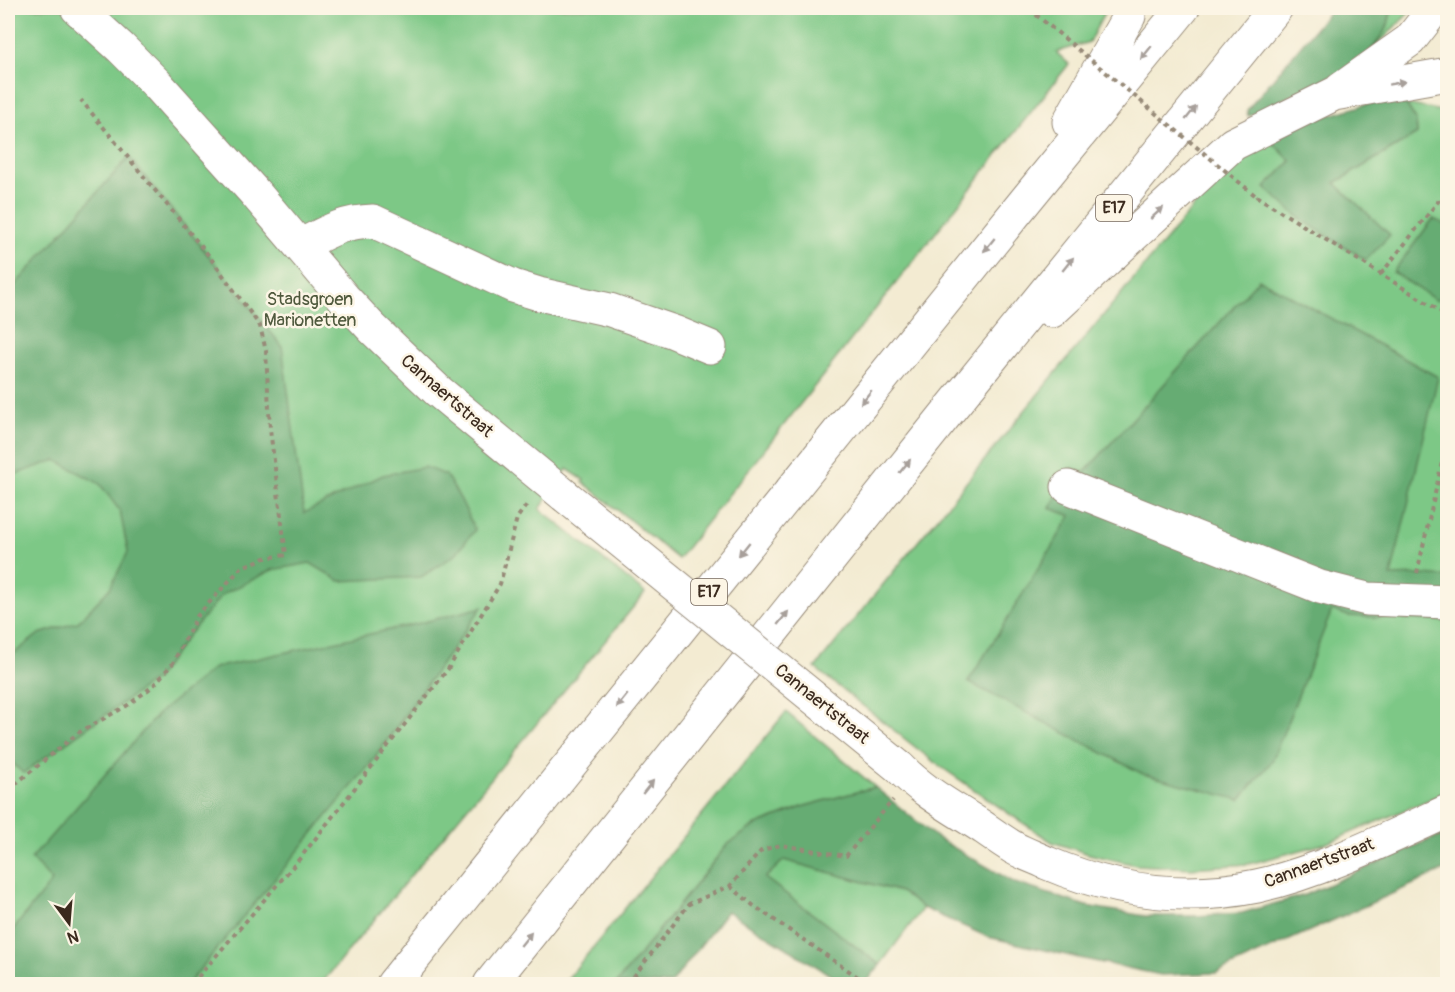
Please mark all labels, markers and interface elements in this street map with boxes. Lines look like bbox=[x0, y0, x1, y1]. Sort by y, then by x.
one-way arrow bbox=[1140, 45, 1153, 60]
one-way arrow bbox=[1387, 78, 1406, 87]
one-way arrow bbox=[1184, 105, 1197, 121]
road number: E17 bbox=[1096, 195, 1132, 221]
one-way arrow bbox=[1149, 207, 1164, 220]
one-way arrow bbox=[982, 237, 995, 253]
one-way arrow bbox=[1061, 257, 1073, 272]
park label: Stadsgroen Marionetten bbox=[264, 288, 356, 332]
street label: Cannaertstraat bbox=[396, 349, 499, 443]
one-way arrow bbox=[860, 389, 873, 405]
one-way arrow bbox=[898, 458, 910, 473]
one-way arrow bbox=[738, 541, 751, 556]
road number: E17 bbox=[691, 579, 727, 605]
one-way arrow bbox=[776, 610, 789, 626]
street label: Cannaertstraat bbox=[770, 659, 875, 750]
one-way arrow bbox=[615, 693, 628, 709]
one-way arrow bbox=[641, 779, 653, 794]
street label: Cannaertstraat bbox=[1261, 832, 1378, 894]
north arrow bbox=[39, 893, 99, 953]
text: N bbox=[65, 925, 81, 948]
one-way arrow bbox=[520, 931, 533, 947]

